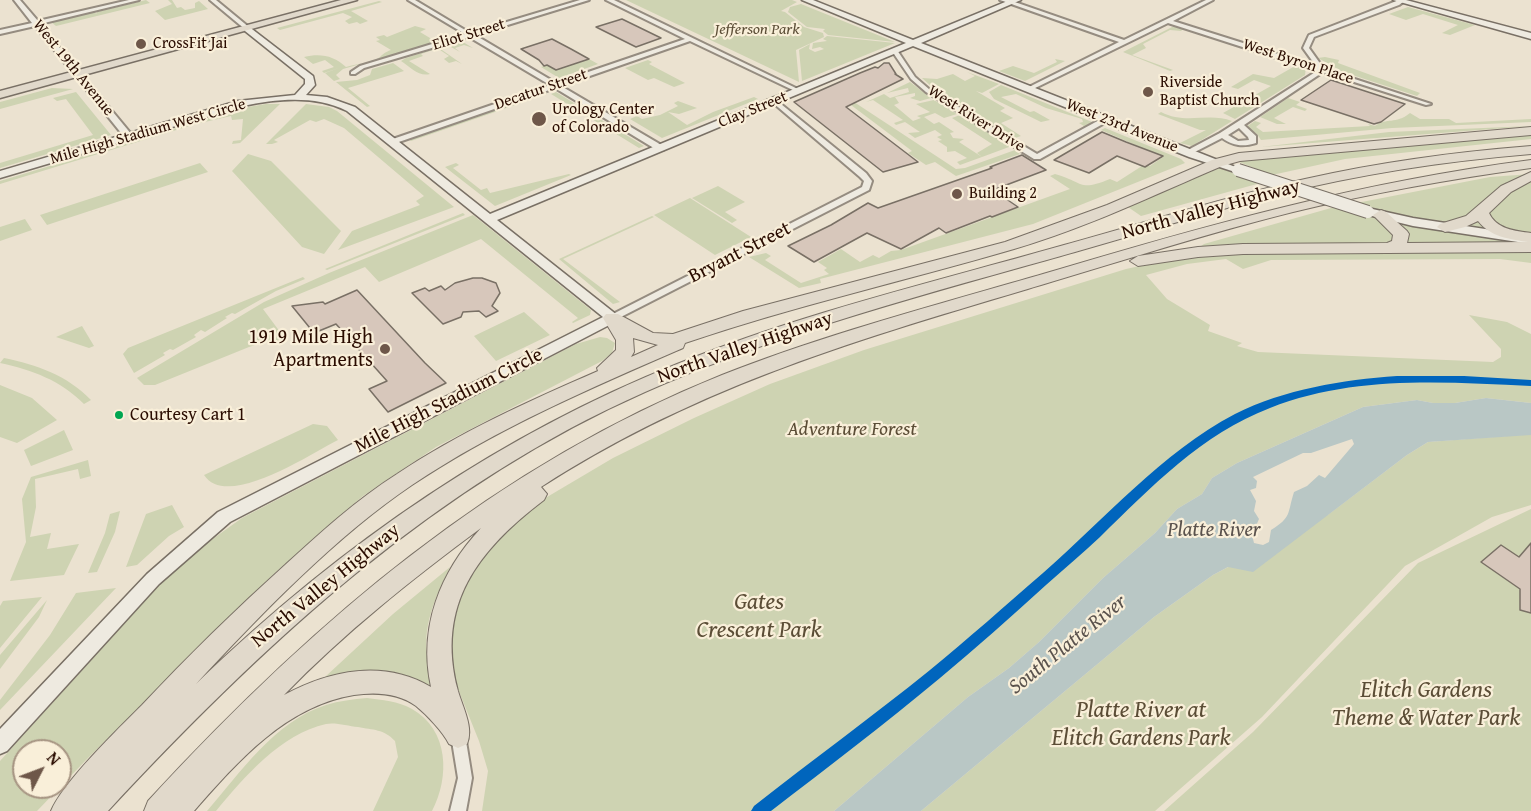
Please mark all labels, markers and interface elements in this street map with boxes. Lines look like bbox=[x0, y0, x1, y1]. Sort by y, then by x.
street label: Eliot Street bbox=[430, 15, 508, 55]
street label: West 19th Avenue bbox=[28, 16, 118, 120]
park label: Jefferson Park bbox=[714, 20, 800, 40]
place label: CrossFit Jai bbox=[153, 34, 227, 54]
street label: West Byron Place bbox=[1240, 35, 1356, 89]
marker: CrossFit Jai bbox=[134, 37, 148, 51]
street label: Decatur Street bbox=[492, 65, 590, 115]
place label: Riverside Baptist Church bbox=[1160, 73, 1259, 111]
street label: West River Drive bbox=[924, 81, 1028, 157]
marker: Riverside Baptist Church bbox=[1141, 85, 1155, 99]
street label: Clay Street bbox=[716, 87, 790, 133]
street label: Mile High Stadium West Circle bbox=[48, 95, 248, 169]
street label: West 23rd Avenue bbox=[1063, 95, 1181, 157]
place label: Urology Center of Colorado bbox=[552, 100, 654, 138]
marker: Urology Center of Colorado bbox=[530, 110, 548, 128]
street label: North Valley Highway bbox=[1119, 175, 1303, 245]
place label: Building 2 bbox=[969, 184, 1037, 204]
marker: Building 2 bbox=[950, 187, 964, 201]
street label: Bryant Street bbox=[685, 217, 795, 289]
street label: North Valley Highway bbox=[654, 307, 836, 389]
place label: 1919 Mile High Apartments bbox=[249, 326, 373, 373]
marker: 1919 Mile High Apartments bbox=[378, 342, 392, 356]
street label: Mile High Stadium Circle bbox=[351, 343, 547, 459]
place label: Courtesy Cart 1 bbox=[130, 404, 246, 426]
marker: Courtesy Cart 1 bbox=[113, 409, 125, 421]
park label: Adventure Forest bbox=[787, 418, 917, 442]
water label: Platte River bbox=[1167, 518, 1261, 544]
street label: North Valley Highway bbox=[247, 519, 405, 653]
park label: Gates Crescent Park bbox=[697, 589, 821, 645]
water label: South Platte River bbox=[1004, 590, 1132, 700]
park label: Elitch Gardens Theme & Water Park bbox=[1332, 677, 1520, 733]
park label: Platte River at Elitch Gardens Park bbox=[1051, 697, 1231, 753]
north arrow bbox=[12, 739, 72, 799]
text: N bbox=[41, 746, 66, 770]

